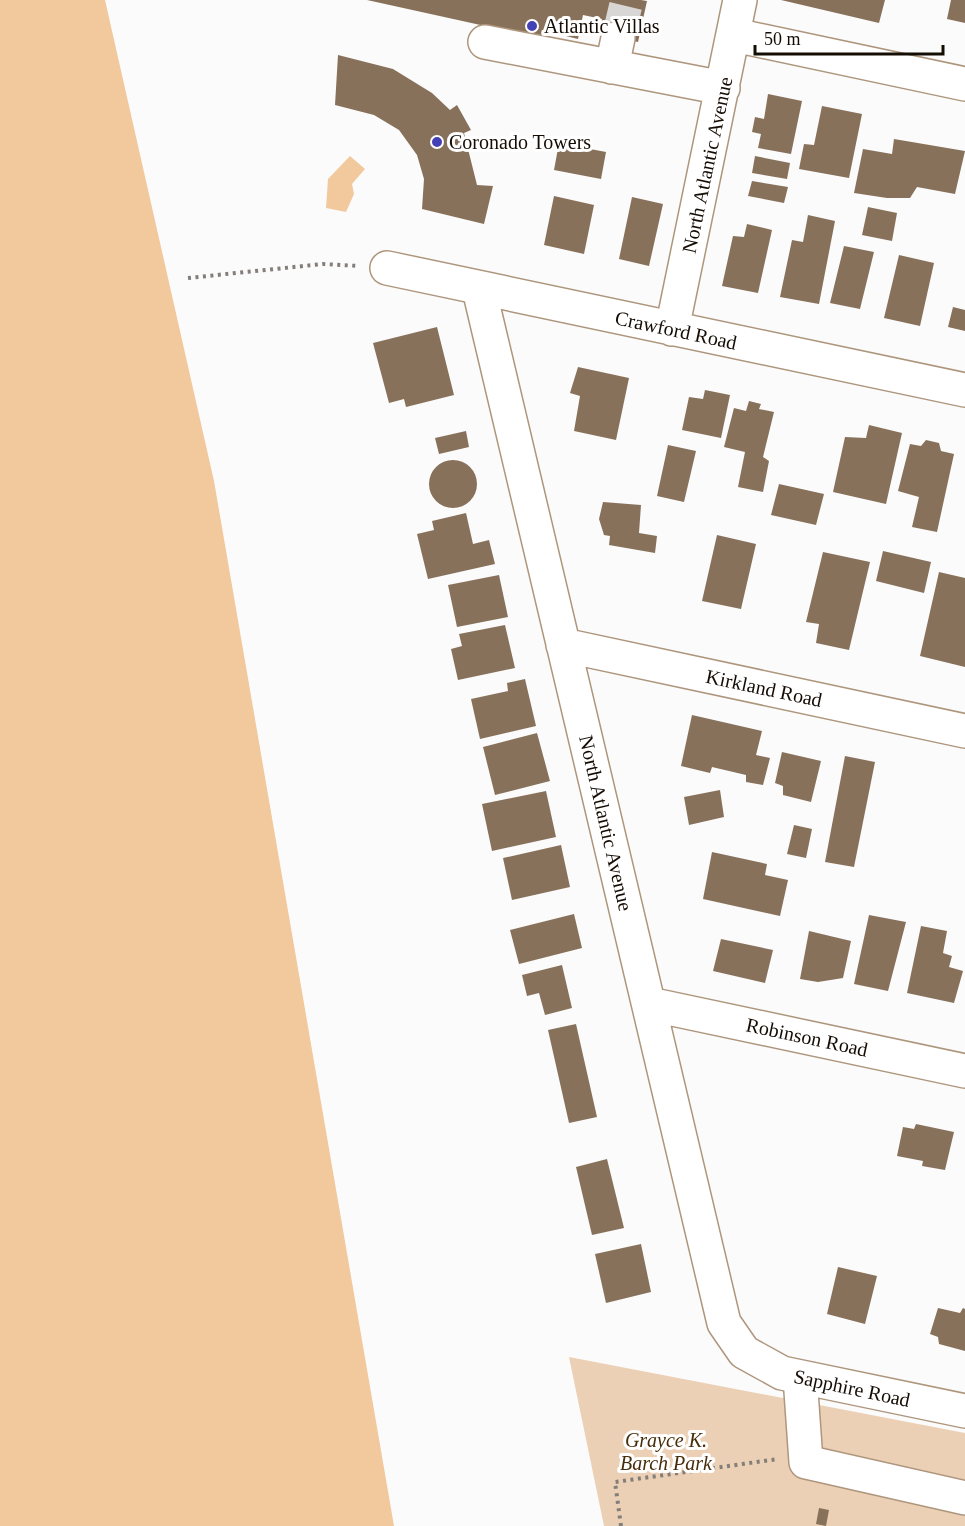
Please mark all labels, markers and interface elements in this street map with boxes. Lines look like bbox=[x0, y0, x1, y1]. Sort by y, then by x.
place label: Atlantic Villas bbox=[544, 15, 660, 37]
scale bar bbox=[755, 18, 942, 56]
marker: Atlantic Villas bbox=[525, 19, 539, 33]
text: 50 m bbox=[764, 29, 801, 49]
street label: North Atlantic Avenue bbox=[678, 75, 736, 255]
place label: Coronado Towers bbox=[449, 131, 591, 153]
marker: Coronado Towers bbox=[430, 135, 444, 149]
street label: Crawford Road bbox=[613, 306, 739, 354]
street label: Kirkland Road bbox=[704, 665, 824, 711]
street label: North Atlantic Avenue bbox=[575, 733, 637, 913]
street label: Robinson Road bbox=[744, 1013, 870, 1061]
street label: Sapphire Road bbox=[792, 1365, 912, 1412]
park label: Grayce K. Barch Park bbox=[620, 1429, 713, 1474]

